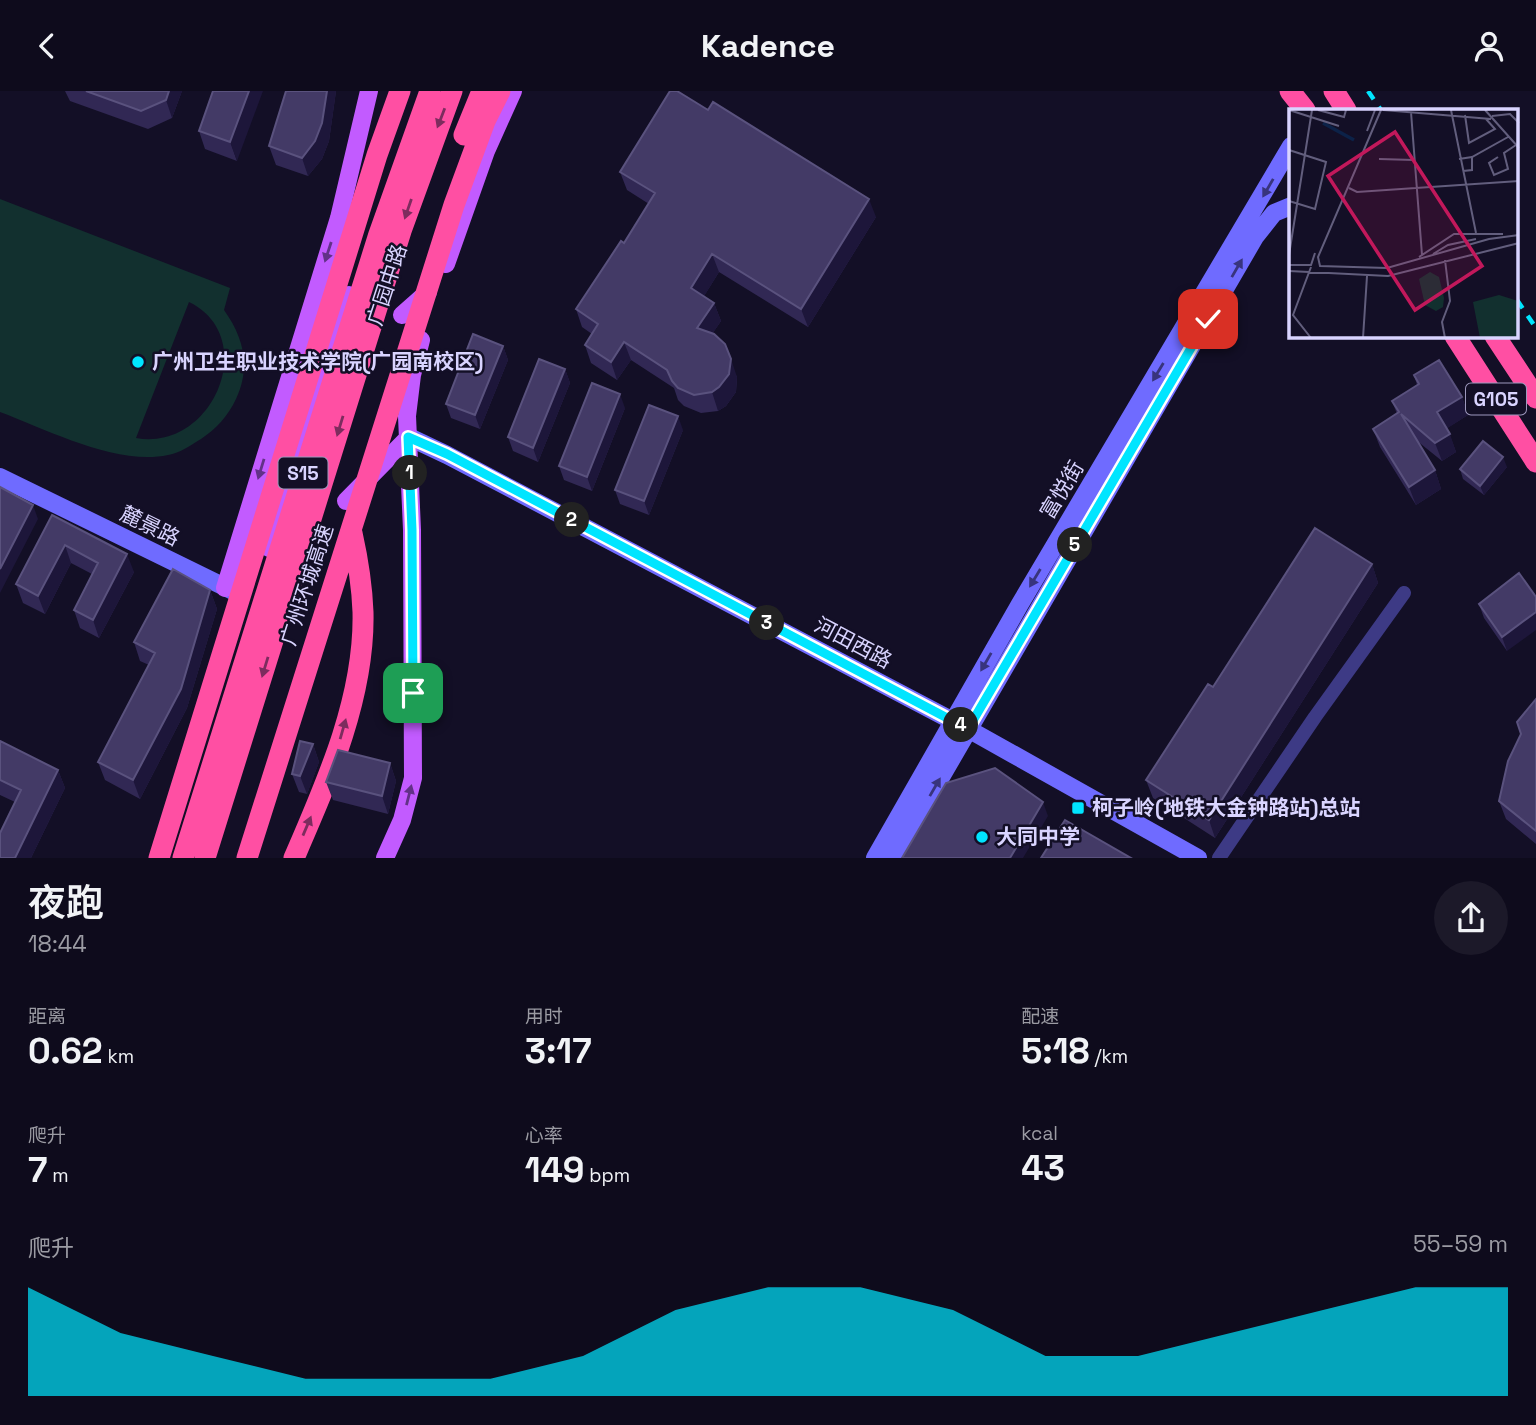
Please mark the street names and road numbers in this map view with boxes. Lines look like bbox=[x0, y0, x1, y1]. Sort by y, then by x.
street label: 广园中路 bbox=[361, 241, 412, 329]
road number: G105 bbox=[1466, 383, 1526, 415]
street label: 富悦街 bbox=[1034, 456, 1089, 524]
road number: S15 bbox=[278, 457, 328, 489]
street label: 麓景路 bbox=[116, 500, 184, 551]
street label: 广州环城高速 bbox=[274, 521, 339, 649]
street label: 河田西路 bbox=[810, 611, 897, 674]

